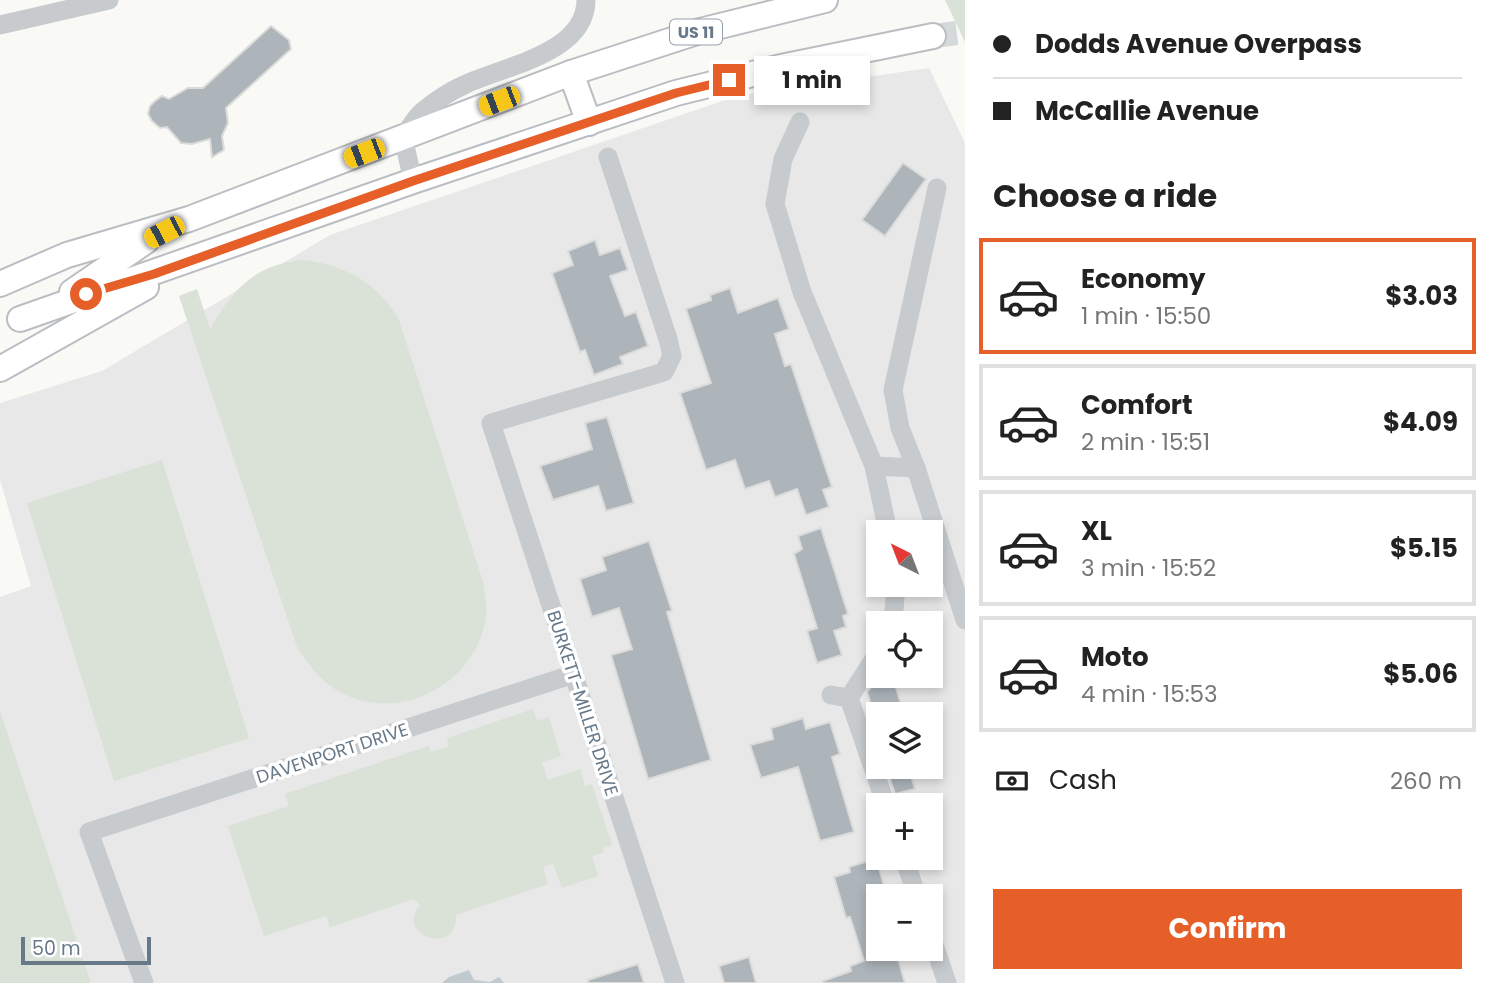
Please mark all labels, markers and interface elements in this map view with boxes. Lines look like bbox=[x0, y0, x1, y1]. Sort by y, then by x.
road number: US 11 bbox=[670, 20, 722, 44]
text: Dodds Avenue Overpass bbox=[1035, 26, 1362, 62]
callout: 1 min bbox=[754, 56, 869, 104]
route end bbox=[713, 64, 745, 96]
text: 1 min bbox=[782, 64, 842, 96]
car bbox=[476, 84, 523, 118]
text: McCallie Avenue bbox=[1035, 93, 1259, 129]
car bbox=[341, 136, 388, 170]
text: Choose a ride bbox=[993, 173, 1217, 218]
car bbox=[141, 213, 188, 251]
text: Economy bbox=[1081, 261, 1205, 297]
icon: car bbox=[997, 265, 1060, 328]
route start bbox=[70, 278, 102, 310]
text: $3.03 bbox=[1385, 278, 1458, 314]
text: 1 min · 15:50 bbox=[1081, 300, 1211, 332]
text: Comfort bbox=[1081, 387, 1193, 423]
icon: car bbox=[997, 391, 1060, 454]
text: $4.09 bbox=[1383, 404, 1458, 440]
text: 2 min · 15:51 bbox=[1081, 426, 1210, 458]
text: XL bbox=[1081, 513, 1112, 549]
icon: car bbox=[997, 517, 1060, 580]
north arrow bbox=[866, 520, 943, 597]
map controls bbox=[866, 520, 943, 961]
text: $5.15 bbox=[1390, 530, 1458, 566]
text: 3 min · 15:52 bbox=[1081, 552, 1216, 584]
street label: BURKETT-MILLER DRIVE bbox=[541, 607, 625, 799]
button: locate bbox=[866, 611, 943, 688]
text: Moto bbox=[1081, 639, 1149, 675]
icon: car bbox=[997, 643, 1060, 706]
text: $5.06 bbox=[1383, 656, 1458, 692]
text: 4 min · 15:53 bbox=[1081, 678, 1218, 710]
button: layers bbox=[866, 702, 943, 779]
street label: DAVENPORT DRIVE bbox=[253, 717, 411, 789]
icon: cash bbox=[993, 762, 1031, 800]
text: Cash bbox=[1049, 762, 1117, 798]
text: 260 m bbox=[1390, 765, 1462, 797]
button: + bbox=[866, 793, 943, 870]
button: − bbox=[866, 884, 943, 961]
button: Confirm bbox=[993, 889, 1462, 969]
scale bar bbox=[21, 934, 150, 966]
text: 50 m bbox=[32, 935, 81, 962]

